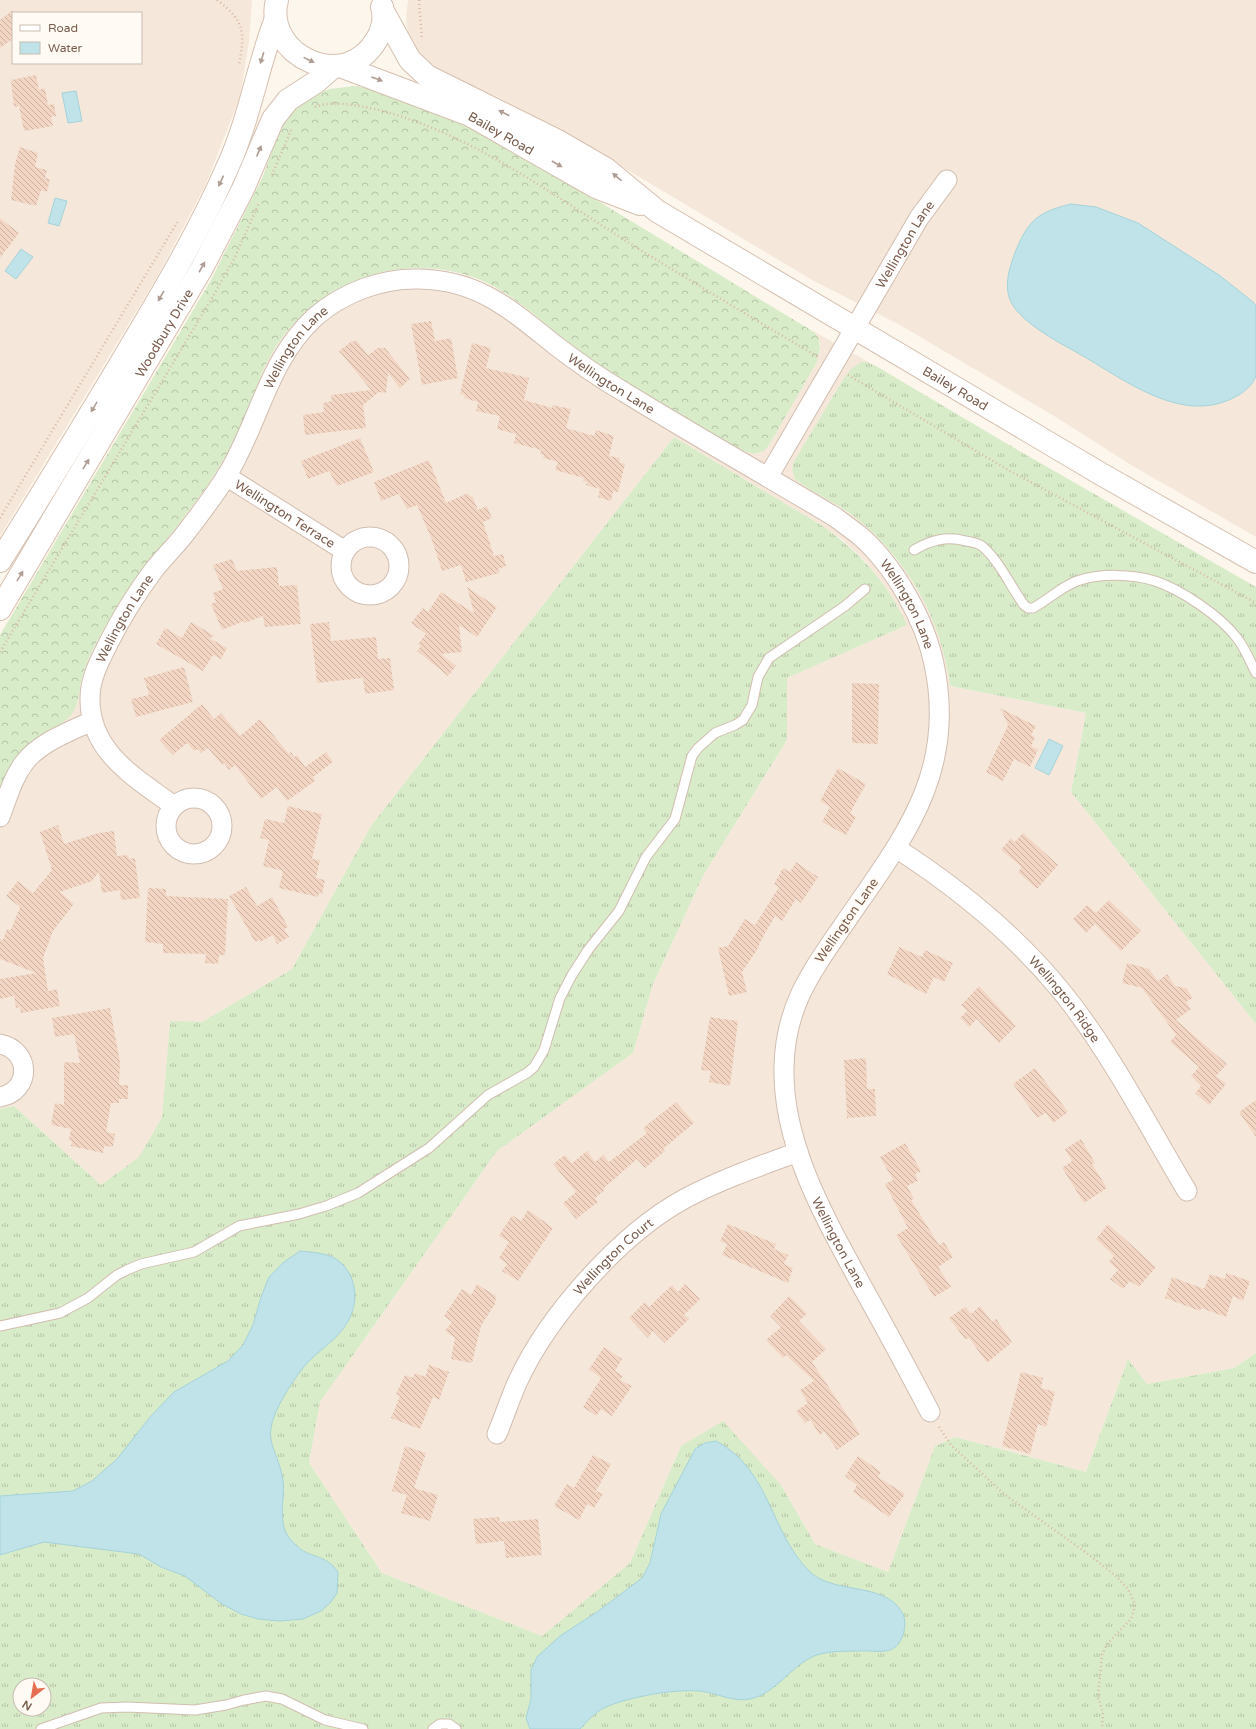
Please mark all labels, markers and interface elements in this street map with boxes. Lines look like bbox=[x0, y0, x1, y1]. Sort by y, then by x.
legend bbox=[12, 12, 142, 64]
text: Road bbox=[48, 21, 78, 35]
text: Water bbox=[48, 41, 83, 55]
one-way arrow bbox=[259, 52, 265, 64]
one-way arrow bbox=[303, 57, 314, 63]
one-way arrow bbox=[371, 77, 383, 83]
street label: Bailey Road bbox=[465, 109, 537, 159]
one-way arrow bbox=[498, 110, 510, 116]
one-way arrow bbox=[256, 145, 262, 156]
one-way arrow bbox=[551, 161, 563, 168]
one-way arrow bbox=[611, 173, 622, 182]
one-way arrow bbox=[218, 175, 224, 187]
street label: Wellington Lane bbox=[873, 198, 938, 291]
one-way arrow bbox=[199, 261, 206, 273]
street label: Woodbury Drive bbox=[132, 286, 197, 380]
one-way arrow bbox=[157, 290, 164, 302]
street label: Wellington Lane bbox=[261, 303, 331, 392]
street label: Wellington Lane bbox=[564, 350, 657, 418]
street label: Bailey Road bbox=[920, 363, 991, 414]
one-way arrow bbox=[90, 402, 98, 412]
one-way arrow bbox=[83, 458, 90, 470]
street label: Wellington Terrace bbox=[231, 477, 338, 552]
street label: Wellington Lane bbox=[876, 556, 937, 651]
one-way arrow bbox=[16, 570, 23, 582]
street label: Wellington Lane bbox=[93, 571, 157, 666]
street label: Wellington Lane bbox=[812, 875, 882, 966]
street label: Wellington Ridge bbox=[1025, 953, 1103, 1046]
street label: Wellington Lane bbox=[808, 1195, 868, 1291]
street label: Wellington Court bbox=[571, 1215, 657, 1299]
north arrow bbox=[12, 1677, 52, 1717]
text: N bbox=[20, 1697, 34, 1713]

